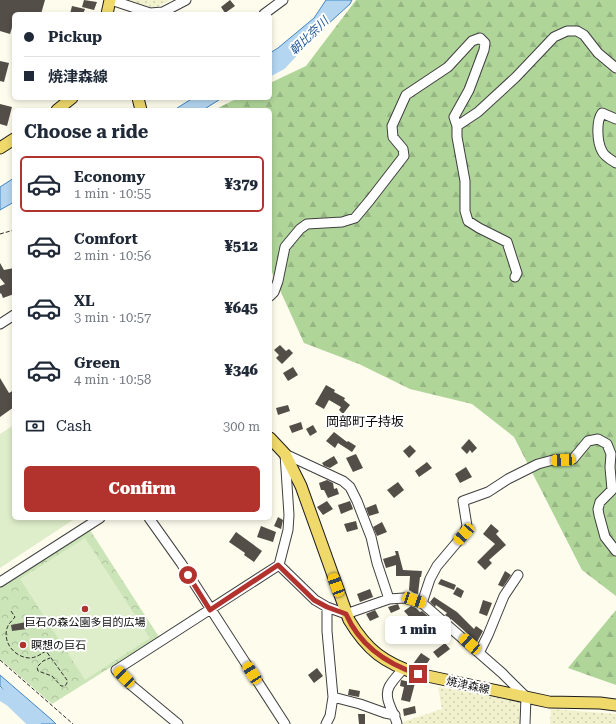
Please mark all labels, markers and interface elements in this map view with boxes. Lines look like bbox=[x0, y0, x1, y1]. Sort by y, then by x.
water label: 朝比奈川 bbox=[287, 13, 333, 58]
text: Pickup bbox=[48, 28, 102, 46]
text: 焼津森線 bbox=[48, 68, 108, 86]
text: Choose a ride bbox=[24, 121, 148, 142]
icon: car bbox=[26, 166, 62, 202]
text: Economy bbox=[74, 168, 145, 186]
text: ¥379 bbox=[224, 175, 258, 193]
text: 1 min · 10:55 bbox=[74, 186, 151, 201]
icon: car bbox=[26, 228, 62, 264]
text: Comfort bbox=[74, 230, 138, 248]
text: ¥512 bbox=[224, 237, 258, 255]
text: 2 min · 10:56 bbox=[74, 248, 151, 263]
icon: car bbox=[26, 290, 62, 326]
text: XL bbox=[74, 292, 95, 310]
text: ¥645 bbox=[224, 299, 258, 317]
text: 3 min · 10:57 bbox=[74, 310, 151, 325]
icon: car bbox=[26, 352, 62, 388]
text: Green bbox=[74, 354, 120, 372]
text: ¥346 bbox=[224, 361, 258, 379]
text: 4 min · 10:58 bbox=[74, 372, 151, 387]
district label: 岡部町子持坂 bbox=[326, 414, 404, 429]
icon: cash bbox=[24, 415, 46, 437]
text: Cash bbox=[56, 417, 92, 435]
text: 300 m bbox=[223, 419, 260, 434]
car bbox=[551, 453, 575, 467]
button: Confirm bbox=[24, 466, 260, 512]
car bbox=[452, 521, 476, 547]
route start bbox=[179, 566, 197, 584]
car bbox=[326, 572, 346, 598]
car bbox=[401, 591, 427, 609]
marker: 巨石の森公園多目的広場 bbox=[80, 604, 90, 614]
place label: 巨石の森公園多目的広場 bbox=[25, 616, 146, 629]
callout: 1 min bbox=[385, 616, 451, 644]
text: 1 min bbox=[400, 622, 436, 637]
car bbox=[457, 632, 483, 656]
place label: 瞑想の巨石 bbox=[31, 639, 86, 652]
marker: 瞑想の巨石 bbox=[18, 640, 28, 650]
car bbox=[240, 660, 264, 686]
car bbox=[111, 664, 137, 690]
route end bbox=[409, 665, 427, 683]
street label: 焼津森線 bbox=[445, 675, 491, 696]

